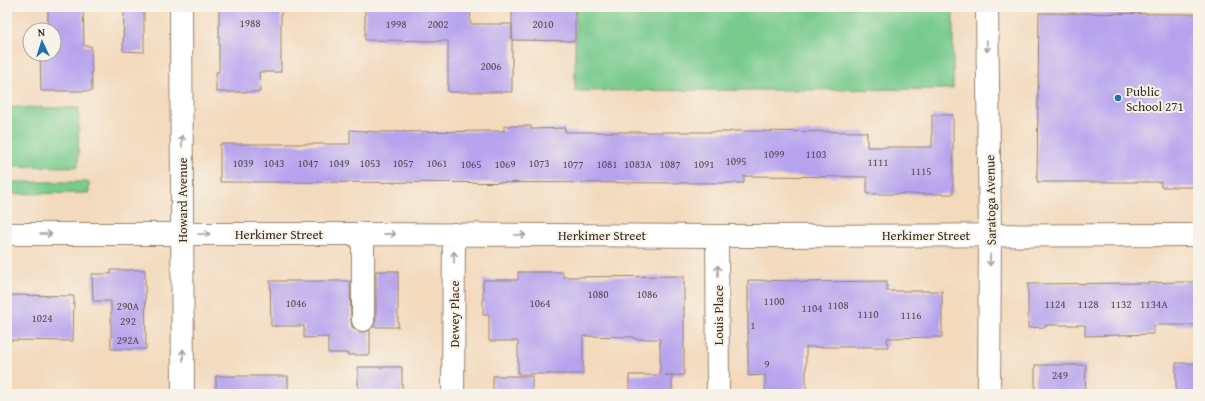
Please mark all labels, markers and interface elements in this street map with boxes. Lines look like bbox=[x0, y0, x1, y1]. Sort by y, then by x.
house number: 1988 bbox=[239, 15, 261, 31]
house number: 1998 bbox=[385, 16, 407, 32]
house number: 2002 bbox=[427, 16, 449, 32]
house number: 2010 bbox=[532, 16, 554, 32]
north arrow bbox=[22, 22, 62, 62]
text: N bbox=[37, 24, 46, 40]
one-way arrow bbox=[983, 39, 991, 52]
house number: 2006 bbox=[480, 58, 502, 74]
place label: Public School 271 bbox=[1126, 82, 1184, 116]
marker: Public School 271 bbox=[1113, 93, 1123, 103]
one-way arrow bbox=[178, 135, 186, 148]
house number: 1099 bbox=[763, 146, 785, 162]
house number: 1103 bbox=[805, 146, 827, 162]
house number: 1095 bbox=[725, 153, 747, 169]
house number: 1111 bbox=[867, 154, 889, 170]
house number: 1039 bbox=[232, 155, 254, 171]
house number: 1043 bbox=[263, 155, 285, 171]
house number: 1047 bbox=[297, 155, 319, 171]
house number: 1049 bbox=[328, 155, 350, 171]
house number: 1053 bbox=[359, 155, 381, 171]
house number: 1057 bbox=[392, 155, 414, 171]
house number: 1061 bbox=[426, 155, 448, 171]
house number: 1073 bbox=[528, 155, 550, 171]
street label: Saratoga Avenue bbox=[980, 155, 1001, 245]
house number: 1065 bbox=[460, 156, 482, 172]
house number: 1069 bbox=[494, 156, 516, 172]
house number: 1077 bbox=[562, 156, 584, 172]
house number: 1081 bbox=[596, 156, 618, 172]
house number: 1083A bbox=[624, 156, 652, 172]
house number: 1087 bbox=[659, 156, 681, 172]
house number: 1091 bbox=[693, 156, 715, 172]
street label: Howard Avenue bbox=[173, 157, 192, 243]
house number: 1115 bbox=[910, 163, 932, 179]
street label: Herkimer Street bbox=[235, 225, 323, 244]
street label: Herkimer Street bbox=[558, 226, 646, 245]
street label: Herkimer Street bbox=[882, 226, 970, 245]
one-way arrow bbox=[39, 230, 52, 238]
one-way arrow bbox=[197, 230, 210, 238]
one-way arrow bbox=[383, 230, 396, 238]
one-way arrow bbox=[513, 231, 526, 239]
one-way arrow bbox=[450, 251, 458, 264]
one-way arrow bbox=[986, 253, 994, 266]
one-way arrow bbox=[714, 265, 722, 278]
street label: Dewey Place bbox=[445, 280, 464, 348]
street label: Louis Place bbox=[709, 285, 728, 345]
house number: 1080 bbox=[587, 286, 609, 302]
house number: 1086 bbox=[636, 286, 658, 302]
house number: 1100 bbox=[763, 293, 785, 309]
house number: 1046 bbox=[285, 295, 307, 311]
house number: 1064 bbox=[529, 295, 551, 311]
house number: 1124 bbox=[1044, 296, 1066, 312]
house number: 1128 bbox=[1077, 296, 1099, 312]
house number: 1132 bbox=[1110, 296, 1132, 312]
house number: 1134A bbox=[1140, 296, 1168, 312]
house number: 1108 bbox=[827, 297, 849, 313]
house number: 290A bbox=[117, 298, 140, 314]
house number: 1104 bbox=[801, 300, 823, 316]
house number: 1110 bbox=[857, 306, 879, 322]
house number: 1116 bbox=[900, 307, 922, 323]
house number: 1024 bbox=[31, 310, 53, 326]
house number: 292 bbox=[120, 313, 136, 329]
house number: 1 bbox=[750, 317, 756, 333]
house number: 292A bbox=[117, 332, 140, 348]
one-way arrow bbox=[179, 349, 187, 362]
house number: 9 bbox=[764, 356, 770, 372]
house number: 249 bbox=[1052, 367, 1068, 383]

